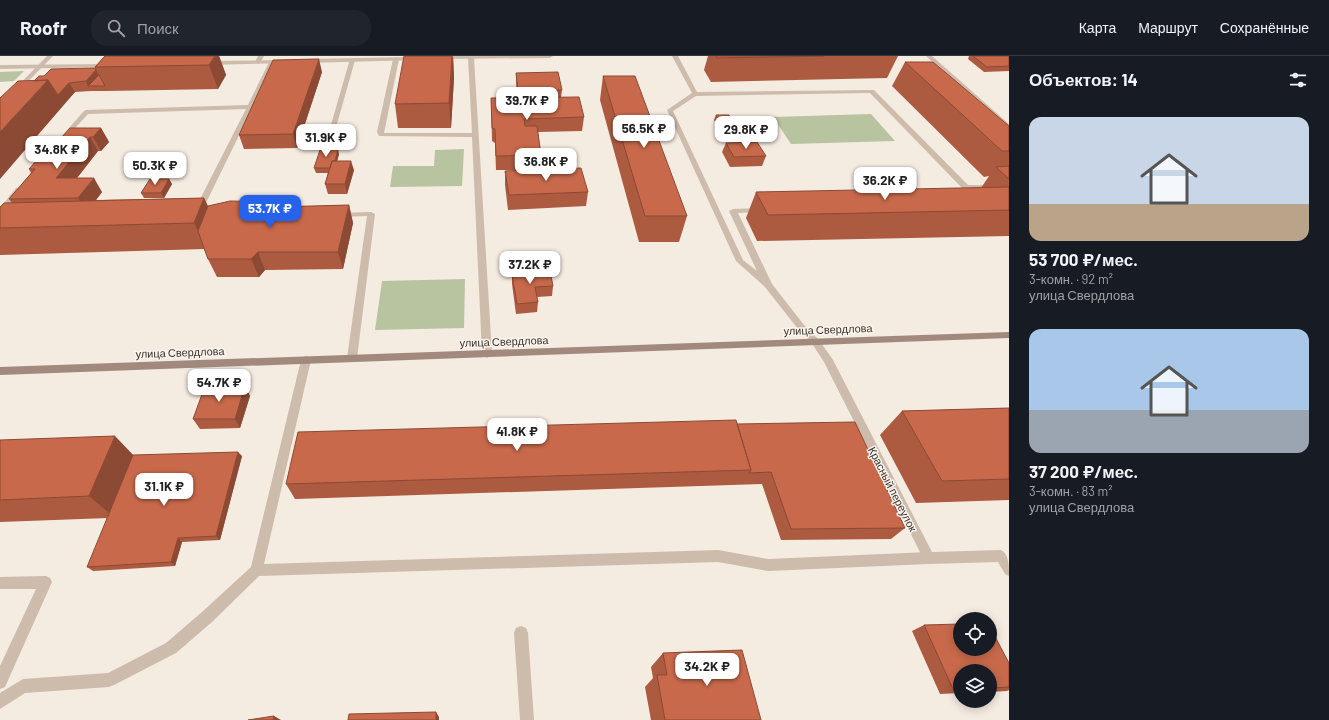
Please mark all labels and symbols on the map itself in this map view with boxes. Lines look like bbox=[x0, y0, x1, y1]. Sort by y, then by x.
pin: 39.7K ₽ bbox=[490, 87, 564, 121]
pin: 56.5K ₽ bbox=[607, 115, 681, 149]
pin: 29.8K ₽ bbox=[709, 116, 783, 150]
pin: 31.9K ₽ bbox=[289, 124, 363, 158]
pin: 34.8K ₽ bbox=[20, 136, 94, 170]
pin: 36.8K ₽ bbox=[509, 148, 583, 182]
pin: 50.3K ₽ bbox=[118, 152, 192, 186]
pin: 36.2K ₽ bbox=[848, 167, 922, 201]
pin: 53.7K ₽ bbox=[233, 195, 307, 229]
pin: 37.2K ₽ bbox=[493, 251, 567, 285]
street label: улица Свердлова bbox=[783, 321, 874, 337]
street label: улица Свердлова bbox=[459, 333, 550, 349]
street label: улица Свердлова bbox=[135, 344, 226, 360]
pin: 54.7K ₽ bbox=[182, 369, 256, 403]
pin: 41.8K ₽ bbox=[480, 418, 554, 452]
street label: Красный переулок bbox=[866, 444, 920, 534]
pin: 31.1K ₽ bbox=[127, 473, 201, 507]
pin: 34.2K ₽ bbox=[670, 653, 744, 687]

